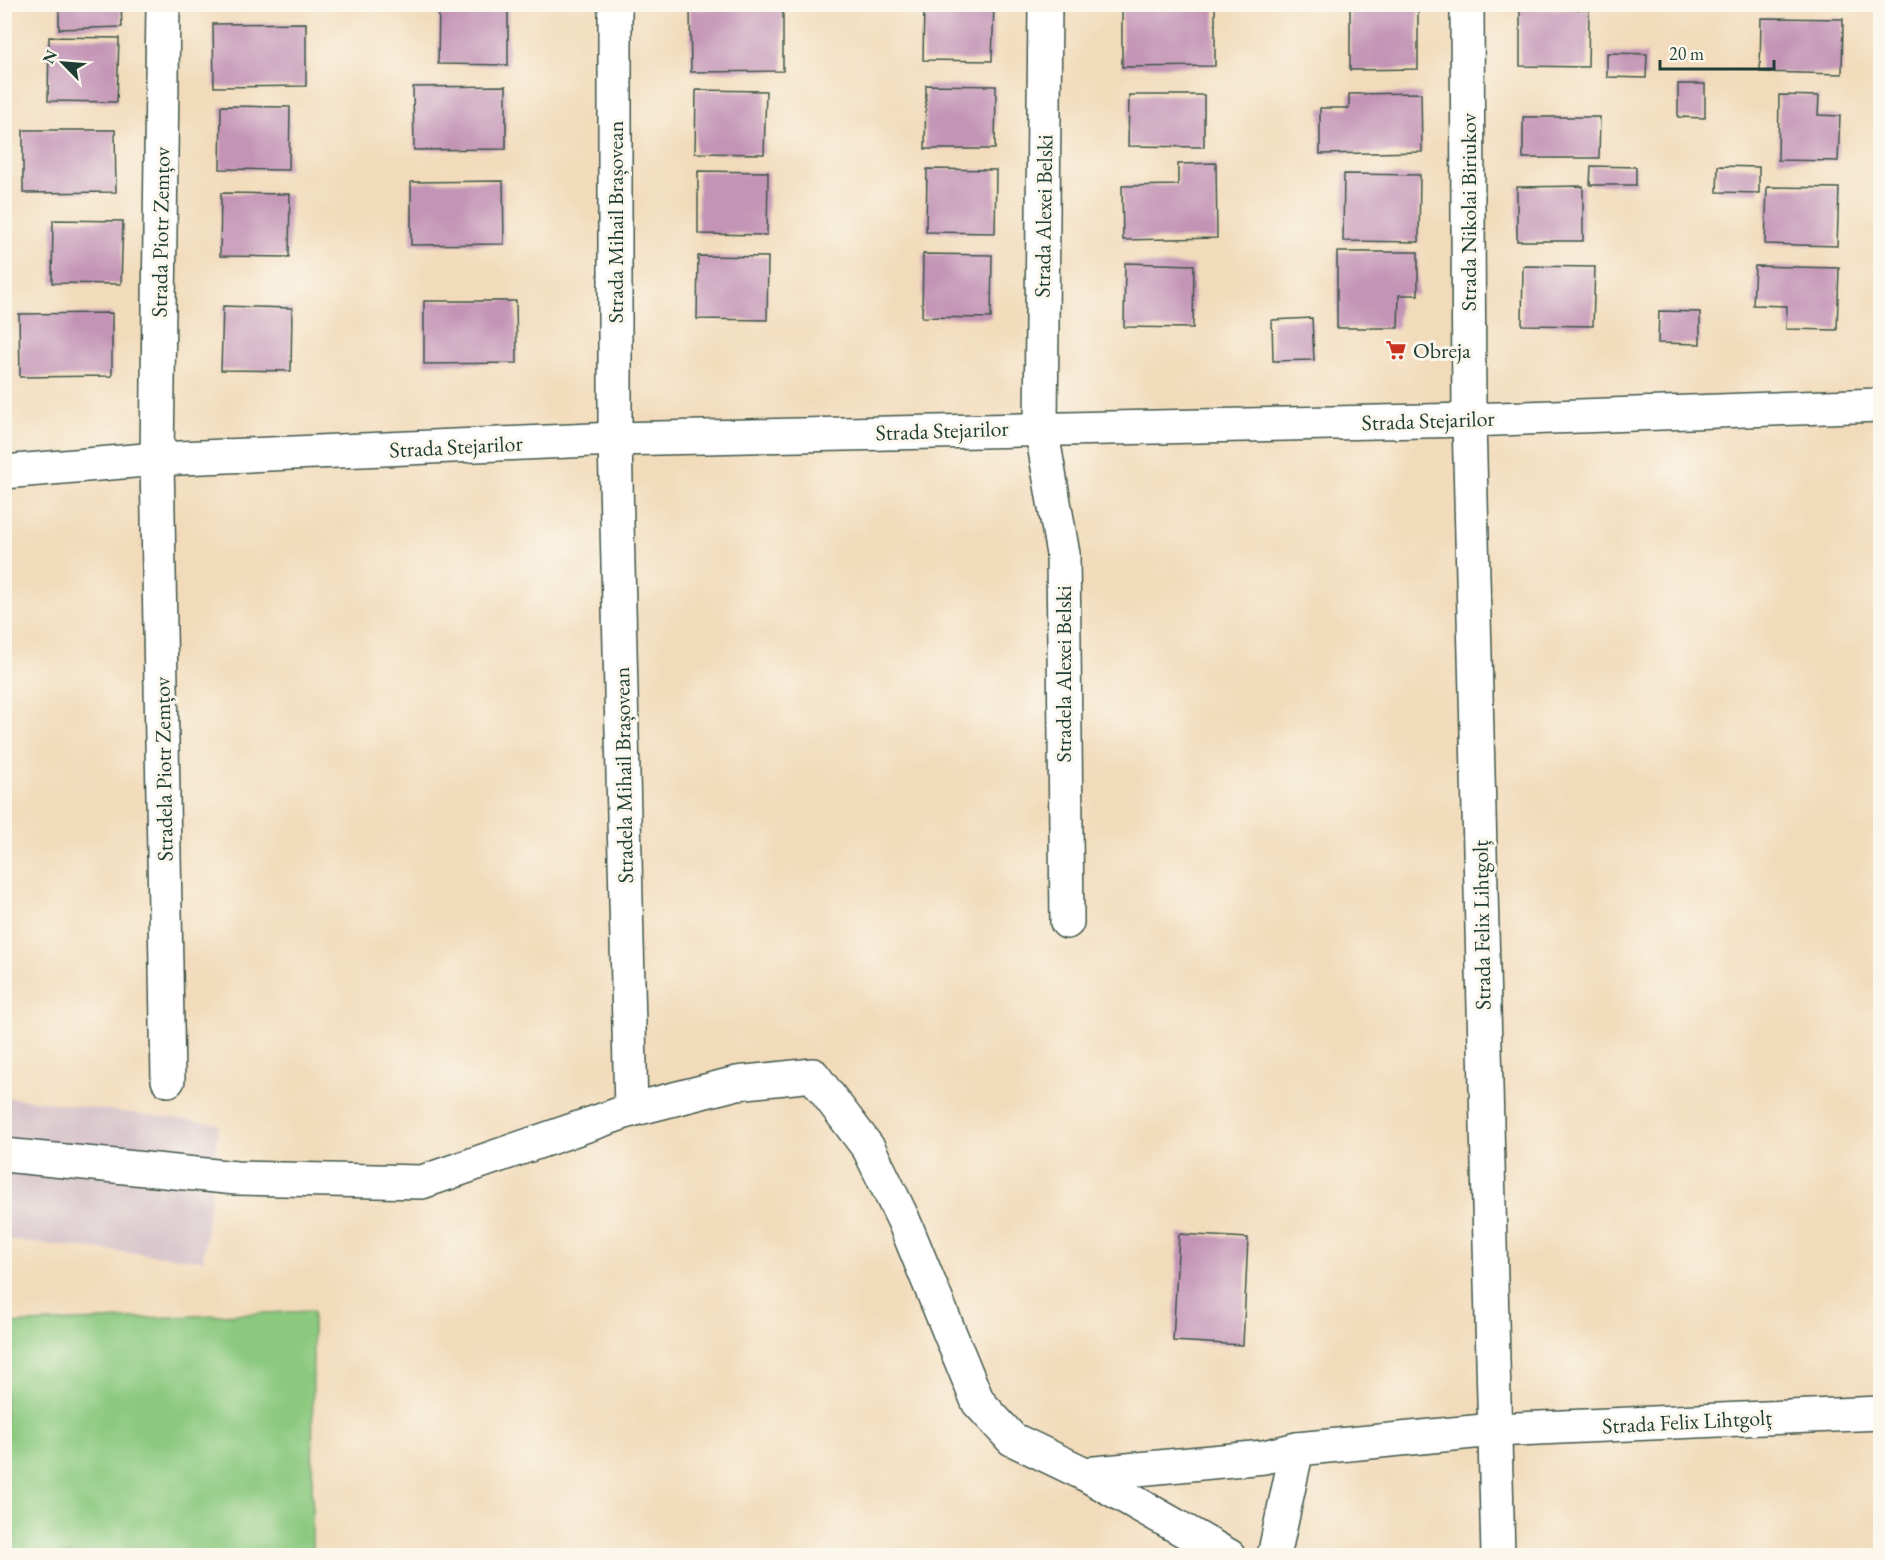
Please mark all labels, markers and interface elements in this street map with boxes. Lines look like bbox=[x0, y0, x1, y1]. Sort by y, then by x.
north arrow bbox=[33, 33, 93, 93]
scale bar bbox=[1660, 33, 1774, 71]
text: 20 m bbox=[1669, 42, 1704, 65]
text: N bbox=[38, 47, 62, 67]
street label: Strada Nikolai Biriukov bbox=[1454, 113, 1483, 311]
street label: Strada Mihail Brașovean bbox=[601, 120, 630, 323]
street label: Strada Alexei Belski bbox=[1028, 134, 1059, 298]
street label: Strada Piotr Zemțov bbox=[145, 146, 176, 318]
place label: Obreja bbox=[1413, 336, 1471, 365]
supermarket icon: Obreja bbox=[1384, 338, 1408, 362]
street label: Strada Stejarilor bbox=[1361, 404, 1496, 437]
street label: Strada Stejarilor bbox=[875, 414, 1010, 447]
street label: Strada Stejarilor bbox=[389, 428, 524, 464]
street label: Stradela Alexei Belski bbox=[1049, 585, 1078, 763]
street label: Stradela Mihail Brașovean bbox=[607, 666, 640, 884]
street label: Stradela Piotr Zemțov bbox=[147, 676, 180, 862]
street label: Strada Felix Lihtgolţ bbox=[1466, 840, 1497, 1010]
street label: Strada Felix Lihtgolţ bbox=[1601, 1403, 1773, 1440]

